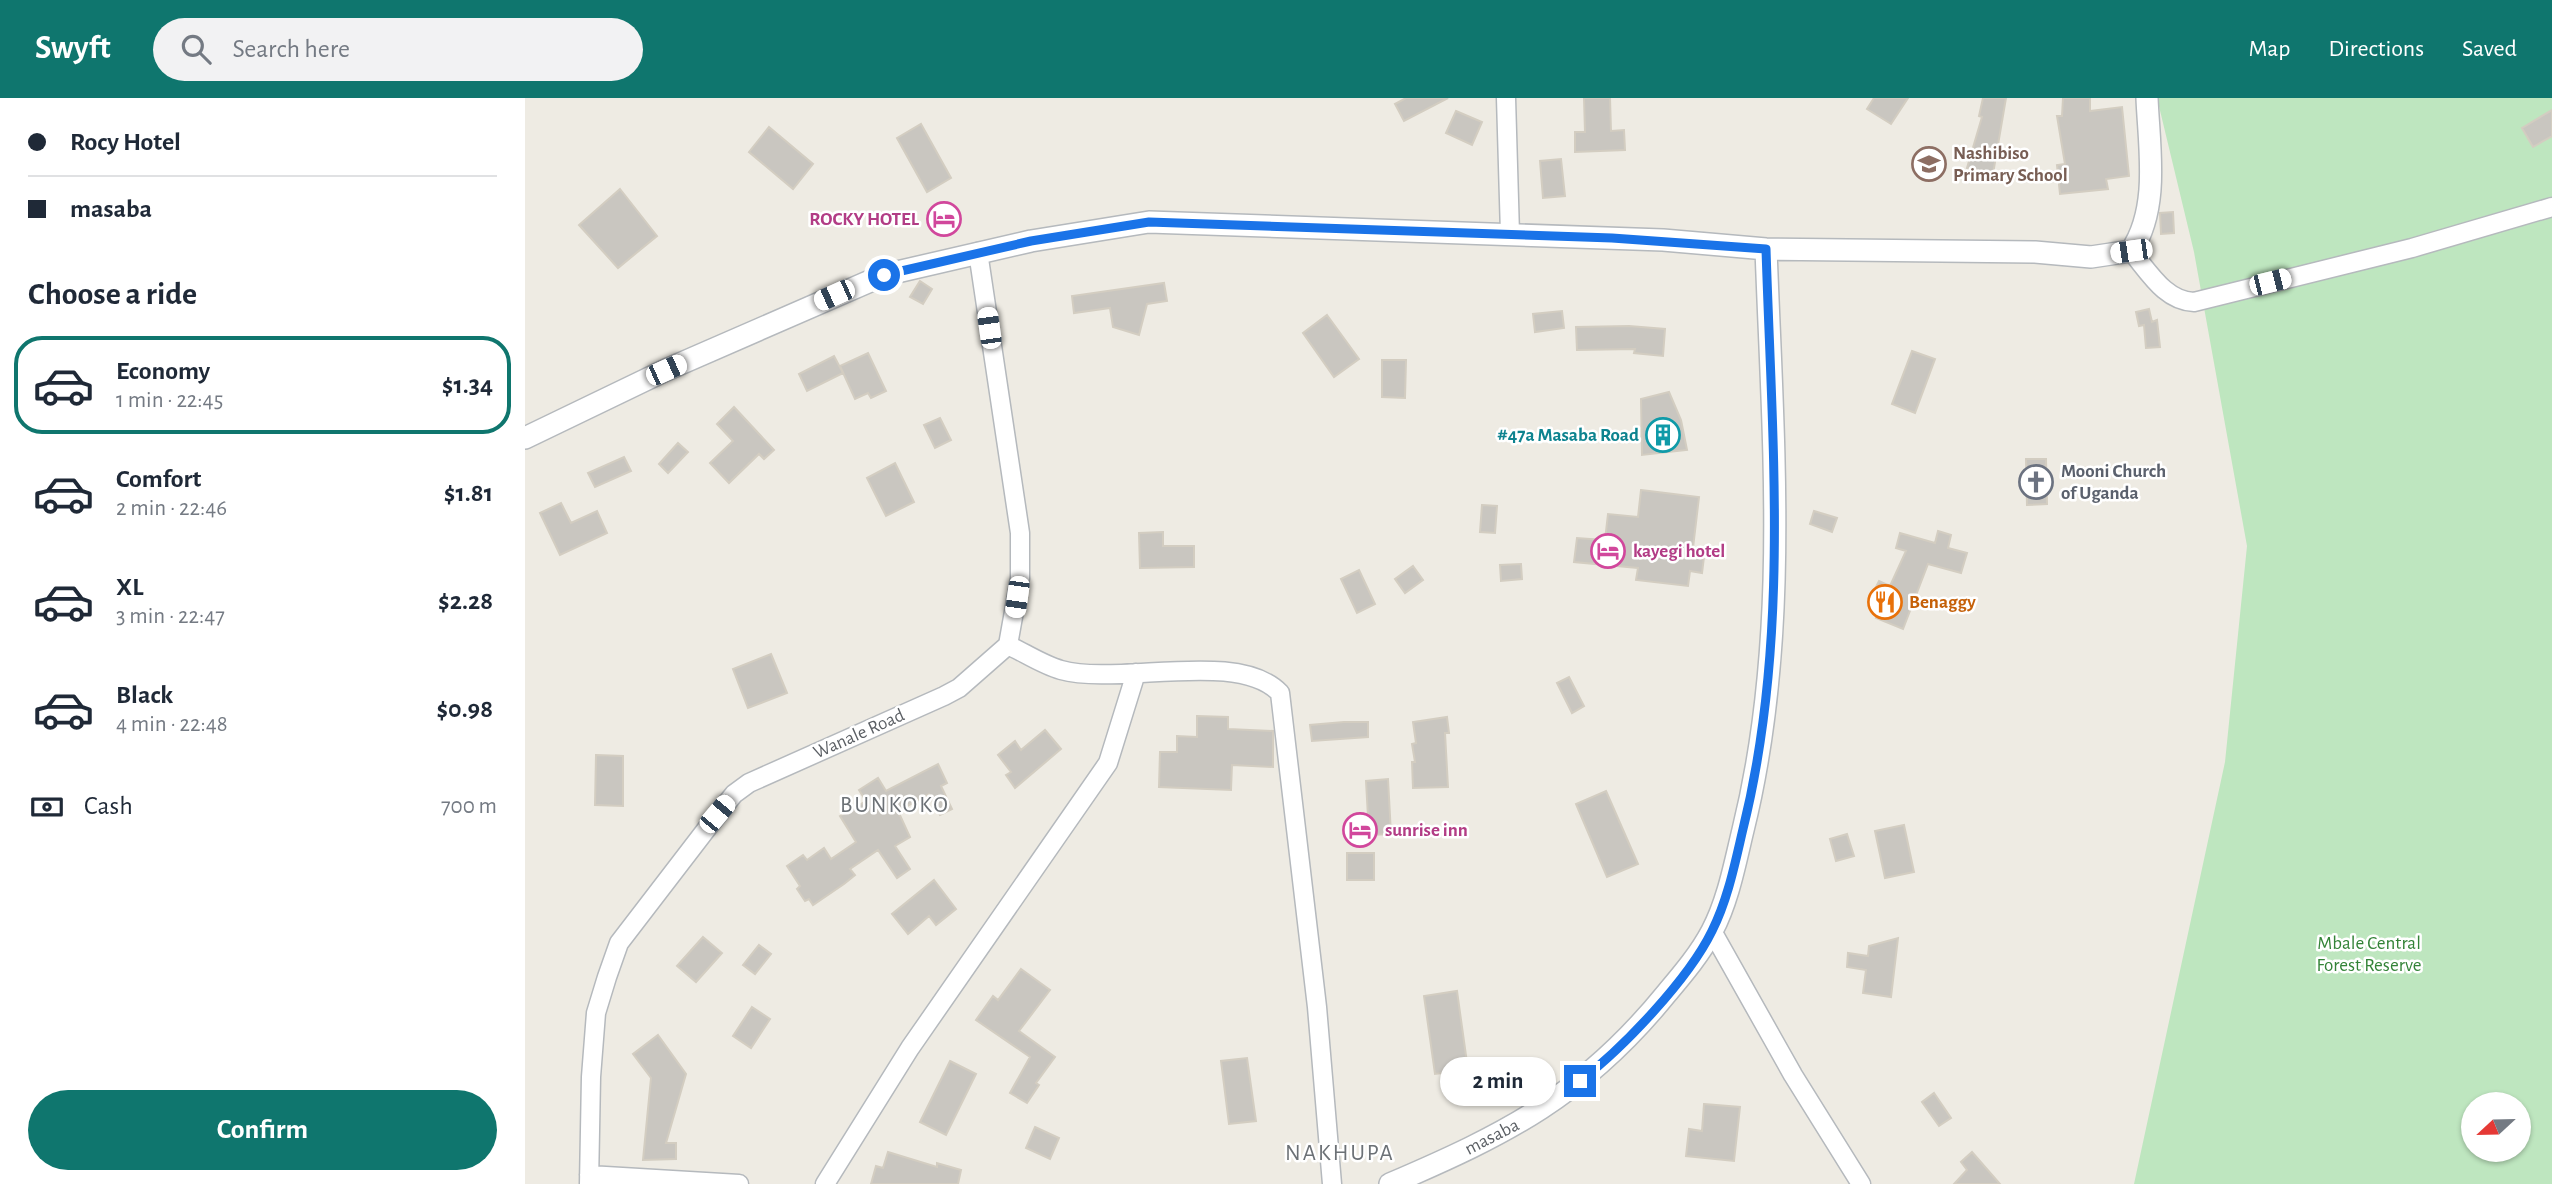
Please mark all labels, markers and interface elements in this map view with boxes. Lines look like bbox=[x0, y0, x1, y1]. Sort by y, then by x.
search box bbox=[153, 18, 643, 81]
icon: search bbox=[177, 30, 215, 68]
text: Swyft bbox=[35, 32, 111, 65]
text: Search here bbox=[233, 36, 350, 62]
text: Map bbox=[2248, 37, 2290, 61]
text: Directions bbox=[2328, 37, 2424, 61]
text: Saved bbox=[2462, 37, 2517, 61]
text: Rocy Hotel bbox=[70, 129, 181, 155]
place label: Nashibiso Primary School bbox=[1953, 144, 2068, 185]
school or university icon: Nashibiso Primary School bbox=[1910, 145, 1948, 183]
text: masaba bbox=[70, 196, 152, 222]
hotel icon: ROCKY HOTEL bbox=[925, 200, 963, 238]
place label: ROCKY HOTEL bbox=[809, 210, 920, 229]
car bbox=[2109, 238, 2154, 264]
route start bbox=[868, 259, 900, 291]
car bbox=[2248, 267, 2293, 297]
car bbox=[811, 277, 858, 313]
text: Choose a ride bbox=[28, 278, 197, 310]
car bbox=[976, 306, 1003, 350]
car bbox=[643, 352, 690, 388]
icon: car bbox=[32, 354, 95, 417]
text: Economy bbox=[116, 358, 210, 384]
text: $1.34 bbox=[442, 372, 493, 398]
text: 1 min · 22:45 bbox=[116, 389, 223, 412]
building icon: #47a Masaba Road bbox=[1644, 416, 1682, 454]
place label: #47a Masaba Road bbox=[1497, 426, 1639, 445]
icon: car bbox=[32, 462, 95, 525]
place label: Mooni Church of Uganda bbox=[2061, 462, 2166, 503]
church icon: Mooni Church of Uganda bbox=[2017, 463, 2055, 501]
text: Comfort bbox=[116, 466, 201, 492]
text: $1.81 bbox=[444, 480, 493, 506]
text: 2 min · 22:46 bbox=[116, 497, 227, 520]
hotel icon: kayegi hotel bbox=[1589, 532, 1627, 570]
place label: kayegi hotel bbox=[1633, 542, 1725, 561]
icon: car bbox=[32, 570, 95, 633]
text: XL bbox=[116, 574, 143, 600]
car bbox=[1004, 575, 1031, 619]
restaurant icon: Benaggy bbox=[1866, 583, 1904, 621]
text: $2.28 bbox=[438, 588, 493, 614]
place label: Benaggy bbox=[1909, 593, 1976, 612]
text: 3 min · 22:47 bbox=[116, 605, 225, 628]
icon: car bbox=[32, 678, 95, 741]
text: Black bbox=[116, 682, 173, 708]
text: $0.98 bbox=[436, 696, 493, 722]
street label: Wanale Road bbox=[811, 705, 908, 763]
text: 4 min · 22:48 bbox=[116, 713, 228, 736]
icon: cash bbox=[28, 788, 66, 826]
car bbox=[696, 791, 739, 837]
text: Cash bbox=[84, 793, 133, 819]
district label: BUNKOKO bbox=[840, 794, 950, 817]
text: 700 m bbox=[441, 795, 497, 818]
hotel icon: sunrise inn bbox=[1341, 811, 1379, 849]
place label: sunrise inn bbox=[1385, 821, 1468, 840]
park label: Mbale Central Forest Reserve bbox=[2316, 934, 2422, 975]
callout: 2 min bbox=[1440, 1056, 1555, 1105]
route end bbox=[1564, 1065, 1596, 1097]
text: 2 min bbox=[1472, 1070, 1524, 1093]
button: Confirm bbox=[28, 1090, 497, 1170]
north arrow bbox=[2461, 1092, 2531, 1162]
map controls bbox=[2461, 1092, 2531, 1162]
street label: masaba bbox=[1462, 1115, 1522, 1159]
district label: NAKHUPA bbox=[1285, 1142, 1395, 1165]

